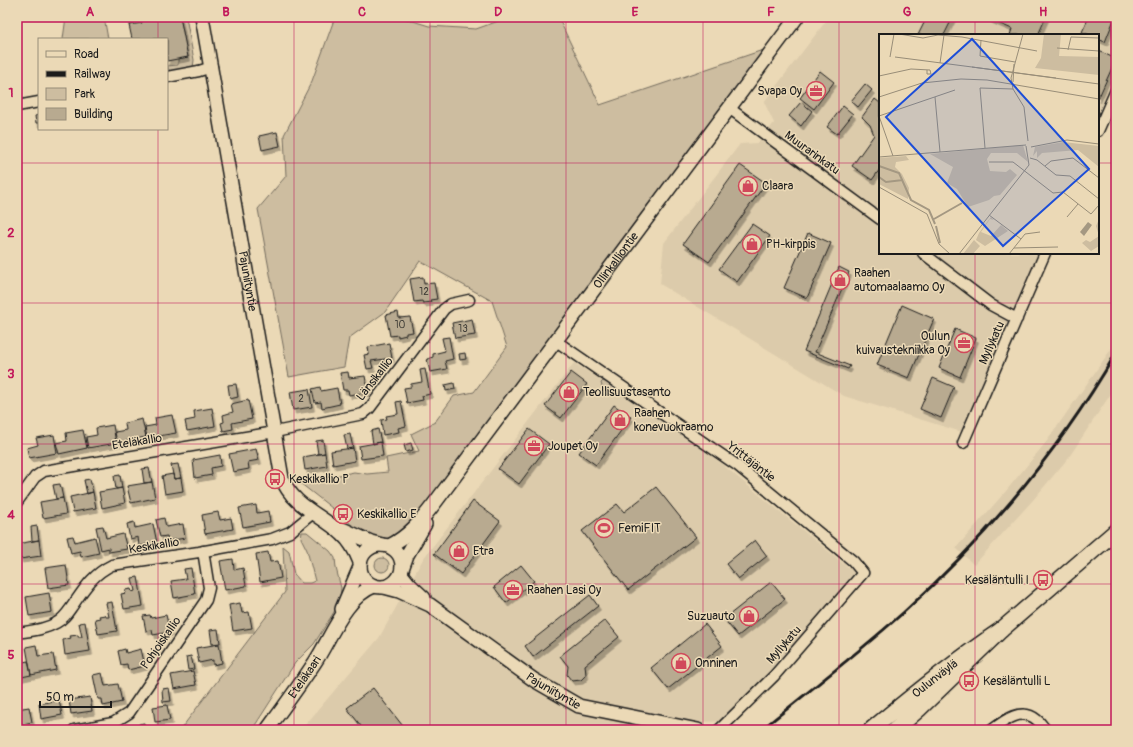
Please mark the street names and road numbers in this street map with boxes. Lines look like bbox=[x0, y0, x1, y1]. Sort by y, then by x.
street label: Muurarinkatu bbox=[781, 128, 843, 178]
street label: Ollinkalliontie bbox=[590, 229, 642, 292]
street label: Pajuniityntie bbox=[235, 250, 260, 312]
street label: Myllykatu bbox=[976, 319, 1008, 367]
street label: Länsikallio bbox=[353, 354, 397, 404]
street label: Eteläkallio bbox=[111, 431, 164, 453]
street label: Yrittäjäntie bbox=[723, 438, 778, 485]
street label: Keskikallio bbox=[128, 535, 181, 557]
street label: Pohjoiskallio bbox=[138, 614, 185, 672]
street label: Myllykatu bbox=[763, 623, 805, 667]
street label: Eteläkaari bbox=[285, 653, 324, 701]
street label: Oulunväylä bbox=[909, 656, 961, 701]
street label: Pajuniityntie bbox=[523, 669, 583, 713]

